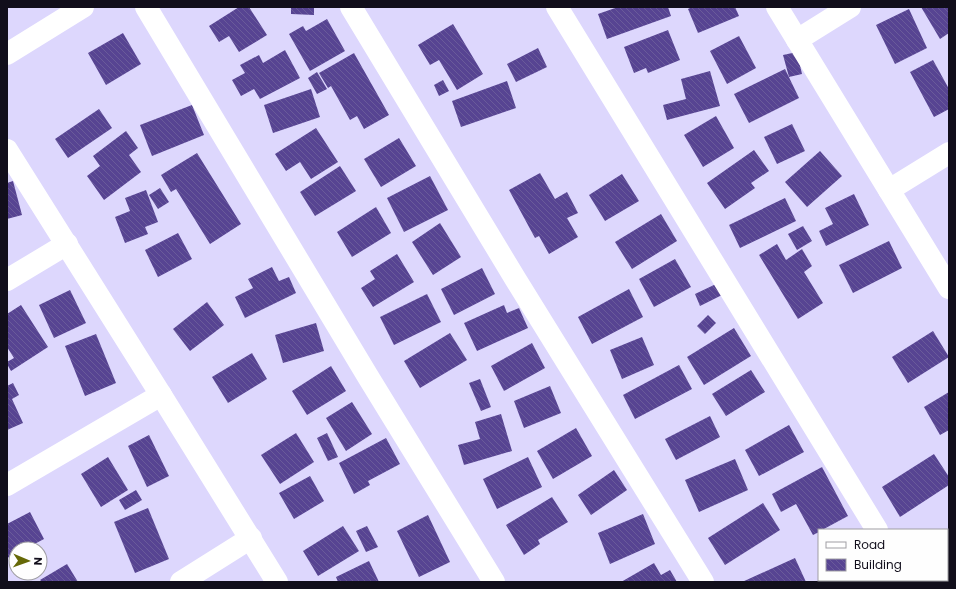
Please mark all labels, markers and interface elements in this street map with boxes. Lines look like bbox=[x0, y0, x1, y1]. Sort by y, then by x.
legend bbox=[818, 529, 948, 581]
text: Road bbox=[854, 536, 885, 553]
north arrow bbox=[8, 541, 48, 581]
text: Building bbox=[854, 556, 902, 573]
text: N bbox=[30, 557, 46, 566]

